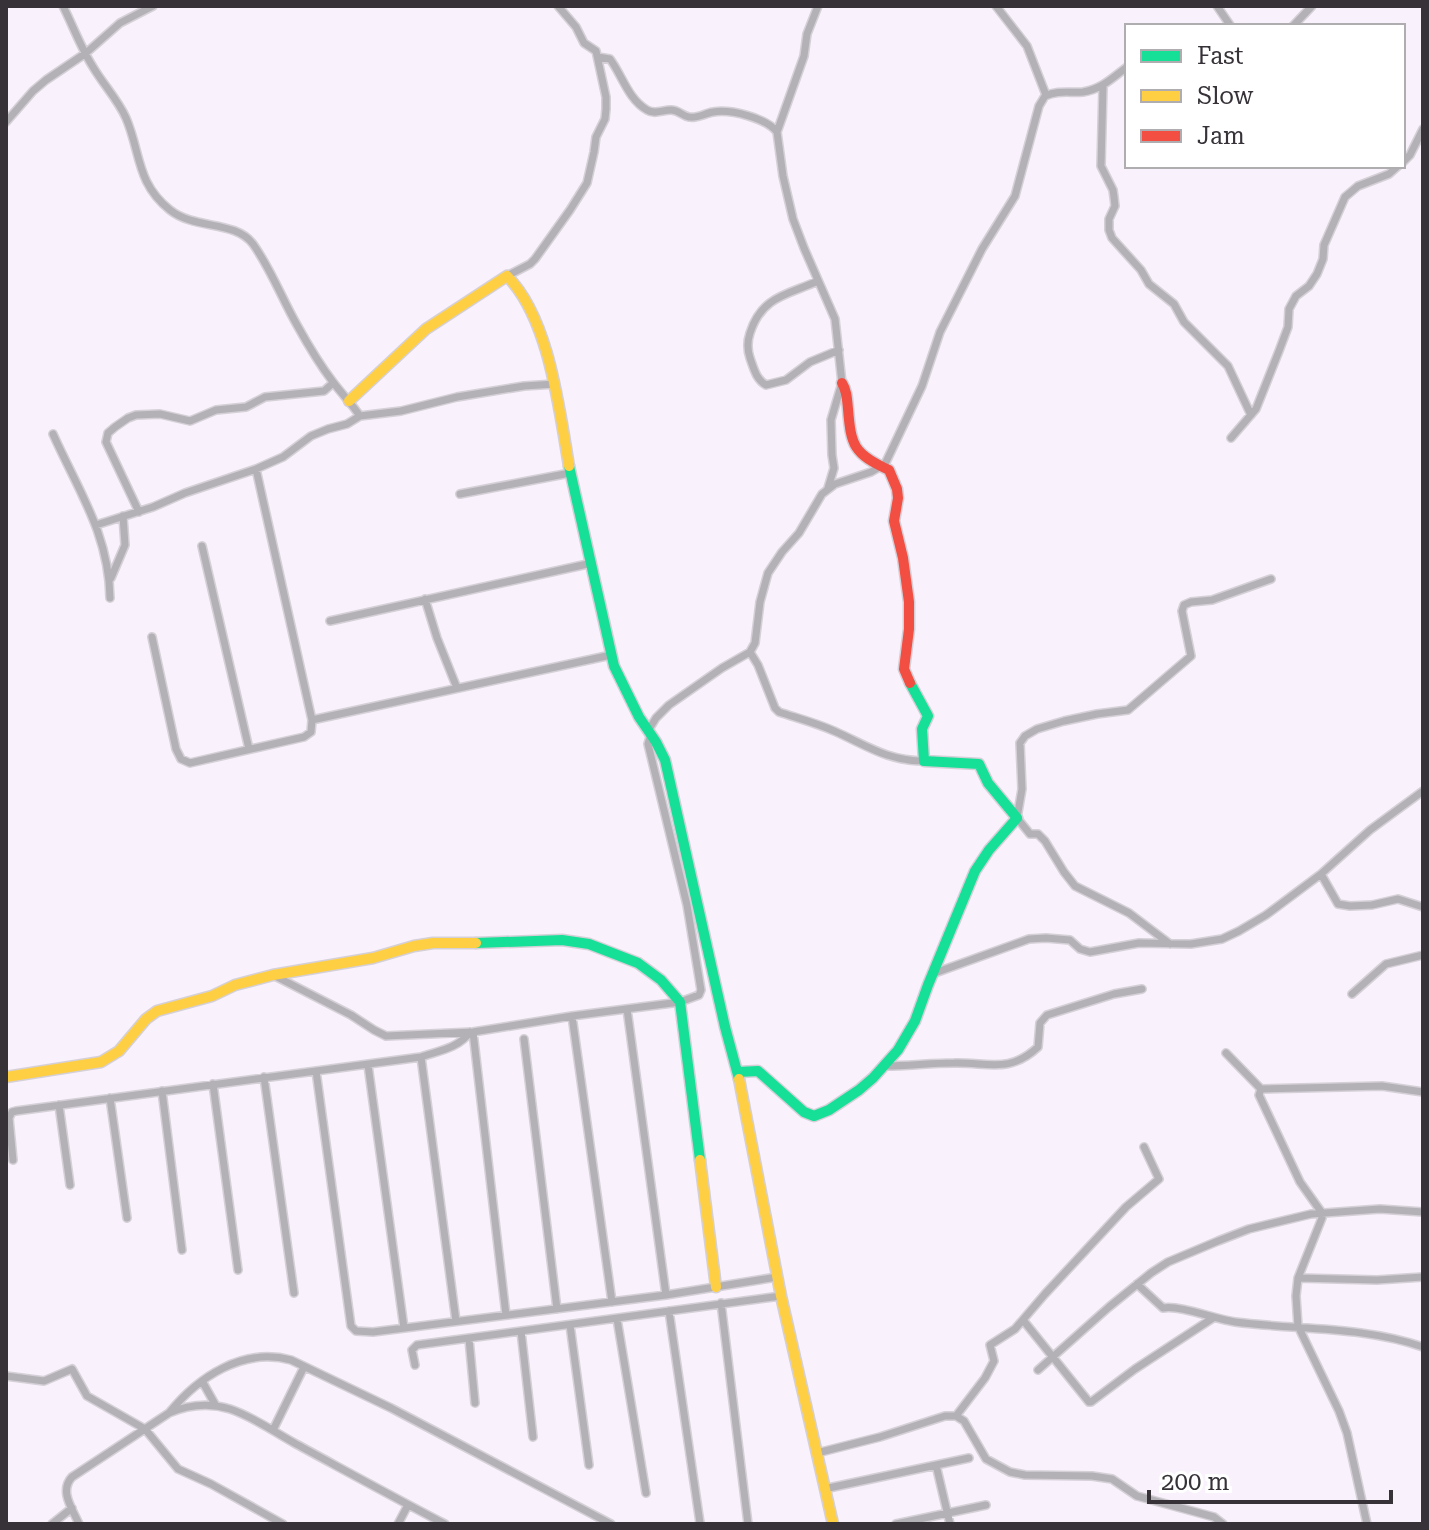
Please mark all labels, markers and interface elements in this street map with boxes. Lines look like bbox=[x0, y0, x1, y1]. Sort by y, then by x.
legend bbox=[1125, 24, 1405, 168]
text: Fast bbox=[1197, 42, 1244, 70]
text: Slow bbox=[1197, 82, 1254, 110]
text: Jam bbox=[1197, 122, 1245, 150]
scale bar bbox=[1149, 1454, 1391, 1504]
text: 200 m bbox=[1161, 1468, 1229, 1496]

